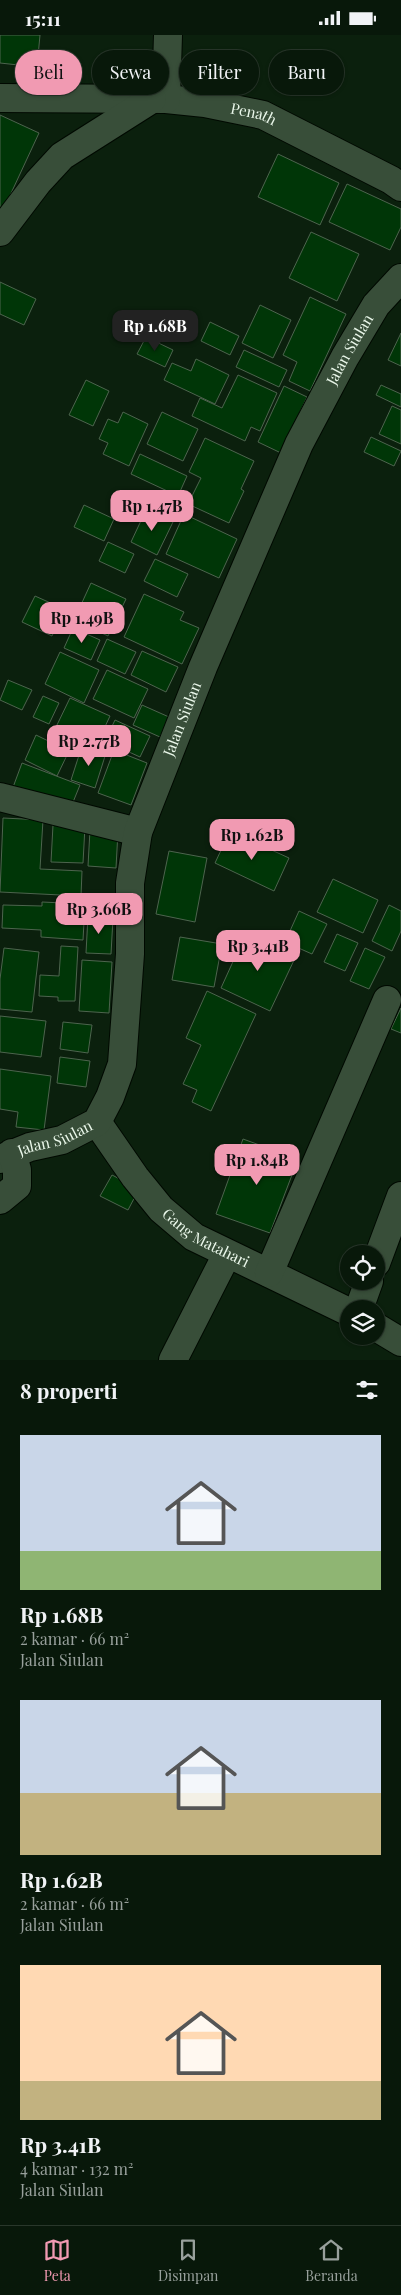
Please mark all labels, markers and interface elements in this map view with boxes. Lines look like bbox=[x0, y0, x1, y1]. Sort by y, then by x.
text: 15:11 bbox=[25, 5, 61, 31]
chip: Beli bbox=[15, 50, 82, 95]
chip: Sewa bbox=[92, 50, 169, 95]
chip: Filter bbox=[179, 50, 259, 95]
chip: Baru bbox=[269, 50, 344, 95]
street label: Penath bbox=[229, 98, 281, 129]
pin: Rp 1.68B bbox=[103, 309, 207, 352]
street label: Jalan Siulan bbox=[321, 310, 377, 389]
text: Rp 1.68B bbox=[123, 315, 187, 336]
pin: Rp 1.47B bbox=[100, 489, 204, 532]
text: Rp 1.47B bbox=[121, 495, 183, 516]
pin: Rp 1.49B bbox=[30, 601, 134, 644]
text: Rp 1.49B bbox=[51, 607, 113, 628]
street label: Jalan Siulan bbox=[157, 678, 205, 760]
pin: Rp 2.77B bbox=[37, 725, 141, 767]
text: Rp 2.77B bbox=[58, 730, 120, 751]
pin: Rp 1.62B bbox=[200, 819, 304, 861]
text: Rp 1.62B bbox=[221, 824, 283, 845]
pin: Rp 3.66B bbox=[47, 893, 151, 935]
text: Rp 3.66B bbox=[66, 898, 132, 919]
pin: Rp 3.41B bbox=[206, 929, 310, 972]
text: Rp 3.41B bbox=[227, 935, 289, 956]
street label: Jalan Siulan bbox=[13, 1115, 96, 1160]
pin: Rp 1.84B bbox=[205, 1143, 309, 1186]
text: Rp 1.84B bbox=[225, 1149, 289, 1170]
street label: Gang Matahari bbox=[158, 1203, 254, 1272]
map controls bbox=[340, 1245, 385, 1345]
button: locate bbox=[340, 1245, 385, 1290]
button: layers bbox=[340, 1300, 385, 1345]
text: 8 properti bbox=[20, 1376, 118, 1404]
icon: filters bbox=[353, 1376, 381, 1404]
icon: home bbox=[156, 1468, 246, 1558]
text: Rp 1.68B bbox=[20, 1600, 103, 1628]
text: 2 kamar · 66 m² bbox=[20, 1628, 129, 1649]
text: Jalan Siulan bbox=[20, 1649, 104, 1670]
icon: home bbox=[156, 1733, 246, 1823]
text: Rp 1.62B bbox=[20, 1865, 103, 1893]
text: 2 kamar · 66 m² bbox=[20, 1893, 129, 1914]
text: Jalan Siulan bbox=[20, 1914, 104, 1935]
icon: home bbox=[156, 1998, 246, 2088]
text: Rp 3.41B bbox=[20, 2130, 101, 2158]
text: 4 kamar · 132 m² bbox=[20, 2158, 133, 2179]
text: Jalan Siulan bbox=[20, 2179, 104, 2200]
tab: Peta bbox=[43, 2236, 71, 2285]
tab: Disimpan bbox=[158, 2236, 218, 2285]
tab: Beranda bbox=[305, 2236, 358, 2285]

